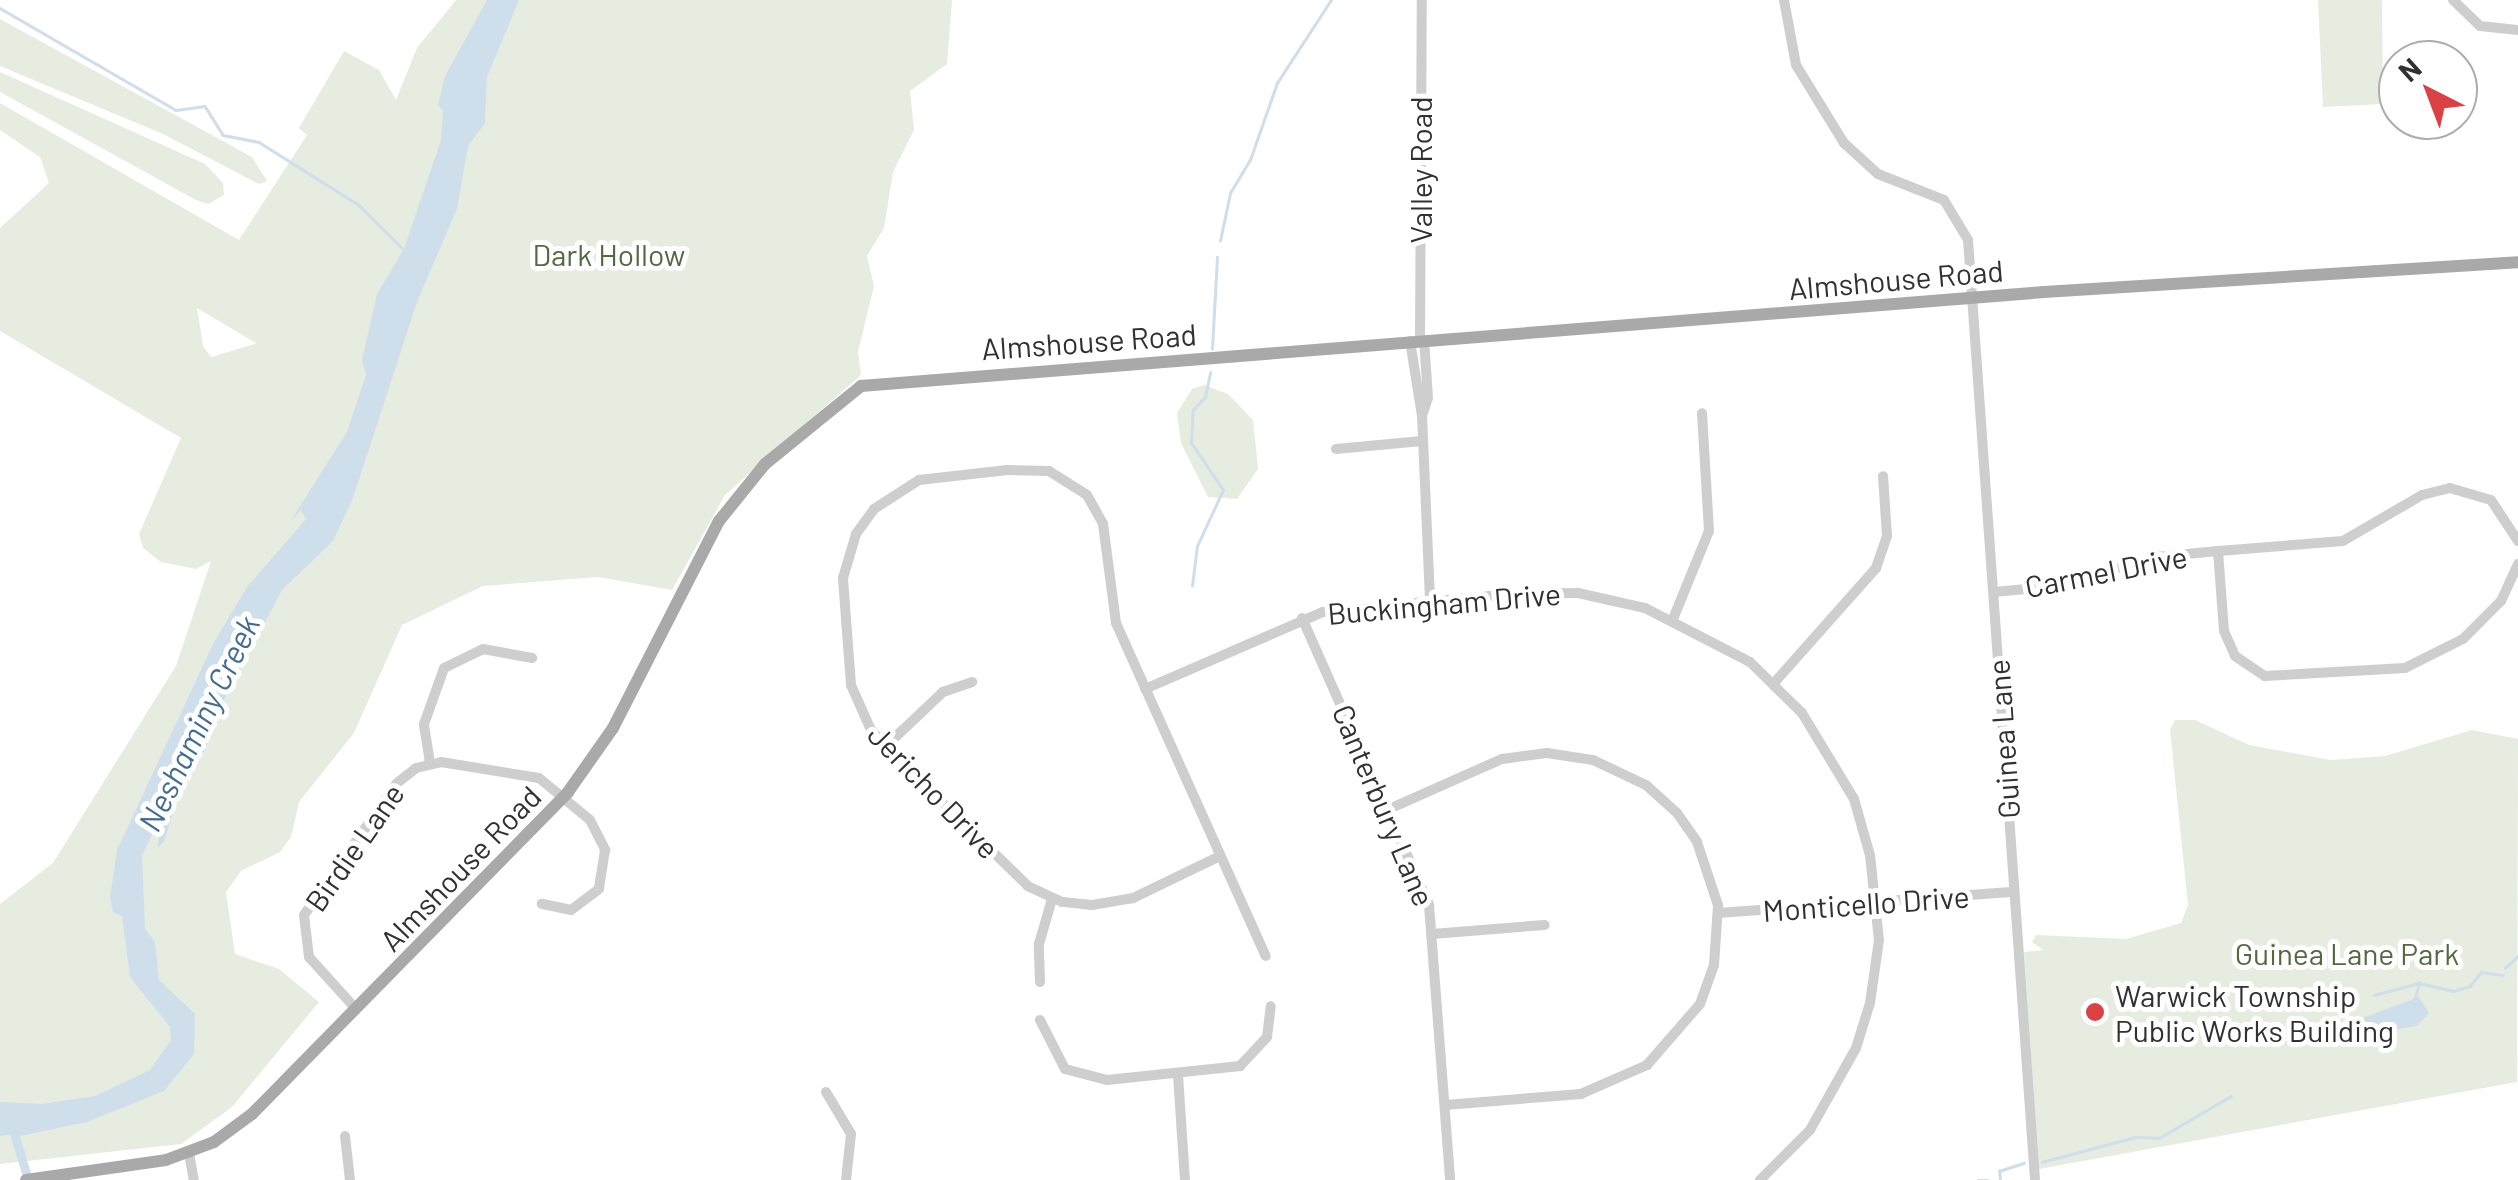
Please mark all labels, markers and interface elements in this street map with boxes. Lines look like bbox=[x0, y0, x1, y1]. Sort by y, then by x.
north arrow bbox=[2378, 40, 2478, 140]
text: N bbox=[2391, 50, 2428, 88]
street label: Valley Road bbox=[1402, 96, 1438, 244]
park label: Dark Hollow bbox=[533, 236, 685, 272]
street label: Almshouse Road bbox=[1787, 252, 2005, 306]
street label: Almshouse Road bbox=[980, 316, 1198, 366]
street label: Carmel Drive bbox=[2022, 538, 2190, 604]
street label: Buckingham Drive bbox=[1326, 575, 1562, 631]
water label: Neshaminy Creek bbox=[129, 609, 267, 837]
street label: Guinea Lane bbox=[1979, 658, 2027, 820]
street label: Canterbury Lane bbox=[1325, 699, 1443, 911]
street label: Jericho Drive bbox=[861, 716, 1007, 866]
street label: Birdie Lane bbox=[297, 776, 411, 918]
street label: Almshouse Road bbox=[372, 778, 548, 958]
street label: Monticello Drive bbox=[1761, 878, 1971, 928]
park label: Guinea Lane Park bbox=[2235, 935, 2459, 971]
place label: Warwick Township Public Works Building bbox=[2115, 977, 2394, 1048]
marker: Warwick Township Public Works Building bbox=[2084, 1001, 2106, 1023]

